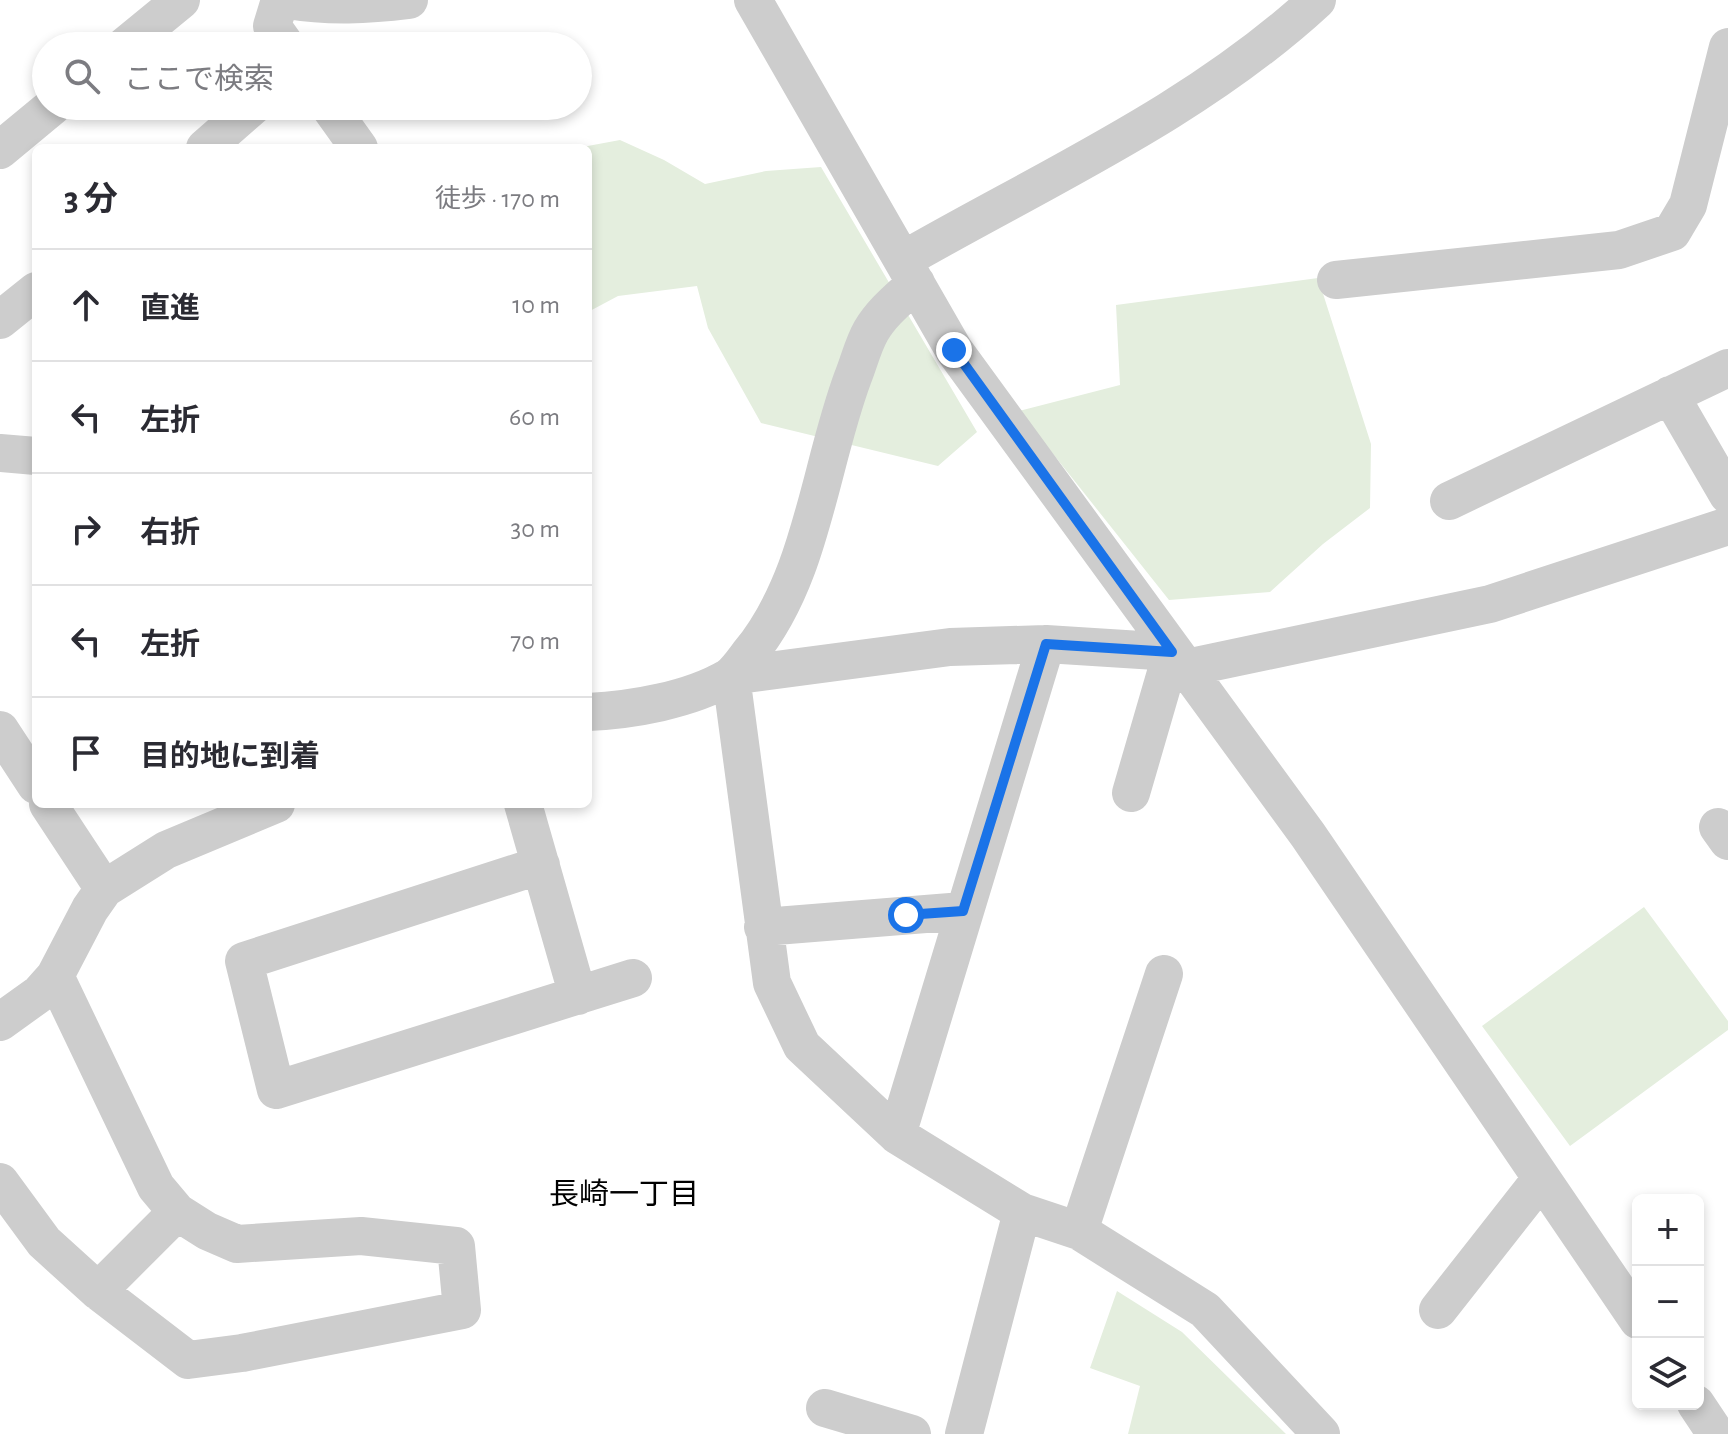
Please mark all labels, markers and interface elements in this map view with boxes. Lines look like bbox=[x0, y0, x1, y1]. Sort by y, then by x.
search box bbox=[32, 32, 592, 120]
icon: search bbox=[60, 54, 104, 98]
text: ここで検索 bbox=[124, 65, 274, 95]
text: 3 分 bbox=[64, 183, 118, 217]
text: 徒歩 · 170 m bbox=[435, 186, 560, 212]
icon: ahead bbox=[64, 283, 108, 327]
text: 10 m bbox=[512, 292, 560, 318]
text: 直進 bbox=[140, 294, 200, 324]
route end bbox=[936, 332, 972, 368]
icon: left bbox=[64, 395, 108, 439]
text: 60 m bbox=[509, 404, 560, 430]
text: 左折 bbox=[140, 406, 200, 436]
icon: right bbox=[64, 507, 108, 551]
text: 30 m bbox=[510, 516, 560, 542]
text: 右折 bbox=[140, 518, 200, 548]
icon: left bbox=[64, 619, 108, 663]
text: 70 m bbox=[510, 628, 560, 654]
text: 左折 bbox=[140, 630, 200, 660]
icon: arrive bbox=[64, 731, 108, 775]
text: 目的地に到着 bbox=[140, 742, 320, 772]
route start bbox=[888, 897, 924, 933]
district label: 長崎一丁目 bbox=[549, 1178, 699, 1210]
map controls bbox=[1632, 1194, 1704, 1410]
button: + bbox=[1632, 1194, 1704, 1266]
button: − bbox=[1632, 1266, 1704, 1338]
button: layers bbox=[1632, 1338, 1704, 1410]

